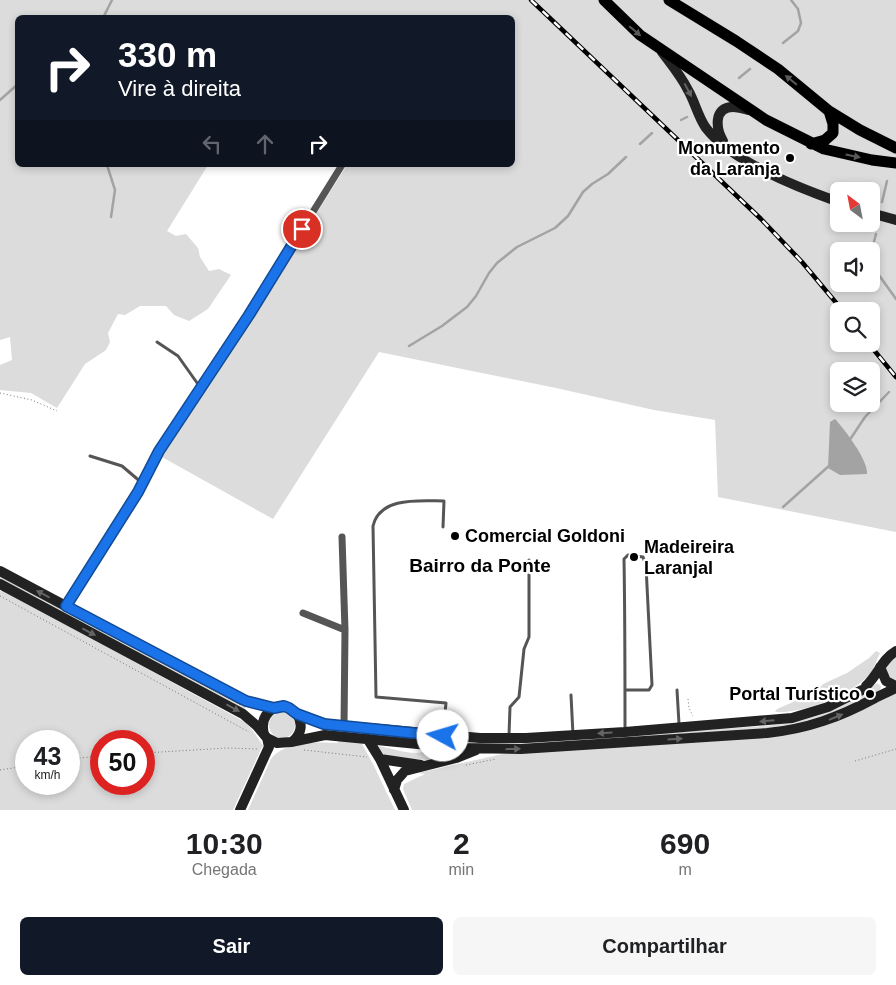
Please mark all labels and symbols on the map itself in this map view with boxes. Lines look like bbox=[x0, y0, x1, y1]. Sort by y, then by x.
one-way arrow bbox=[629, 25, 642, 36]
one-way arrow bbox=[784, 75, 798, 85]
one-way arrow bbox=[684, 82, 692, 97]
place label: Monumento da Laranja bbox=[678, 138, 781, 179]
marker: Monumento da Laranja bbox=[784, 152, 796, 164]
one-way arrow bbox=[845, 153, 861, 161]
north arrow bbox=[830, 182, 880, 232]
pin bbox=[281, 208, 323, 250]
place label: Comercial Goldoni bbox=[465, 526, 625, 546]
marker: Comercial Goldoni bbox=[449, 530, 461, 542]
place label: Madeireira Laranjal bbox=[644, 537, 735, 578]
marker: Madeireira Laranjal bbox=[628, 551, 640, 563]
district label: Bairro da Ponte bbox=[409, 555, 551, 576]
one-way arrow bbox=[35, 590, 50, 598]
one-way arrow bbox=[82, 628, 97, 636]
place label: Portal Turístico bbox=[729, 684, 860, 704]
marker: Portal Turístico bbox=[864, 688, 876, 700]
one-way arrow bbox=[225, 704, 240, 712]
position arrow bbox=[416, 709, 468, 761]
one-way arrow bbox=[829, 713, 844, 721]
one-way arrow bbox=[758, 717, 774, 725]
one-way arrow bbox=[596, 729, 612, 737]
speed limit sign: 50 bbox=[90, 730, 155, 795]
one-way arrow bbox=[668, 734, 684, 742]
one-way arrow bbox=[506, 745, 522, 753]

